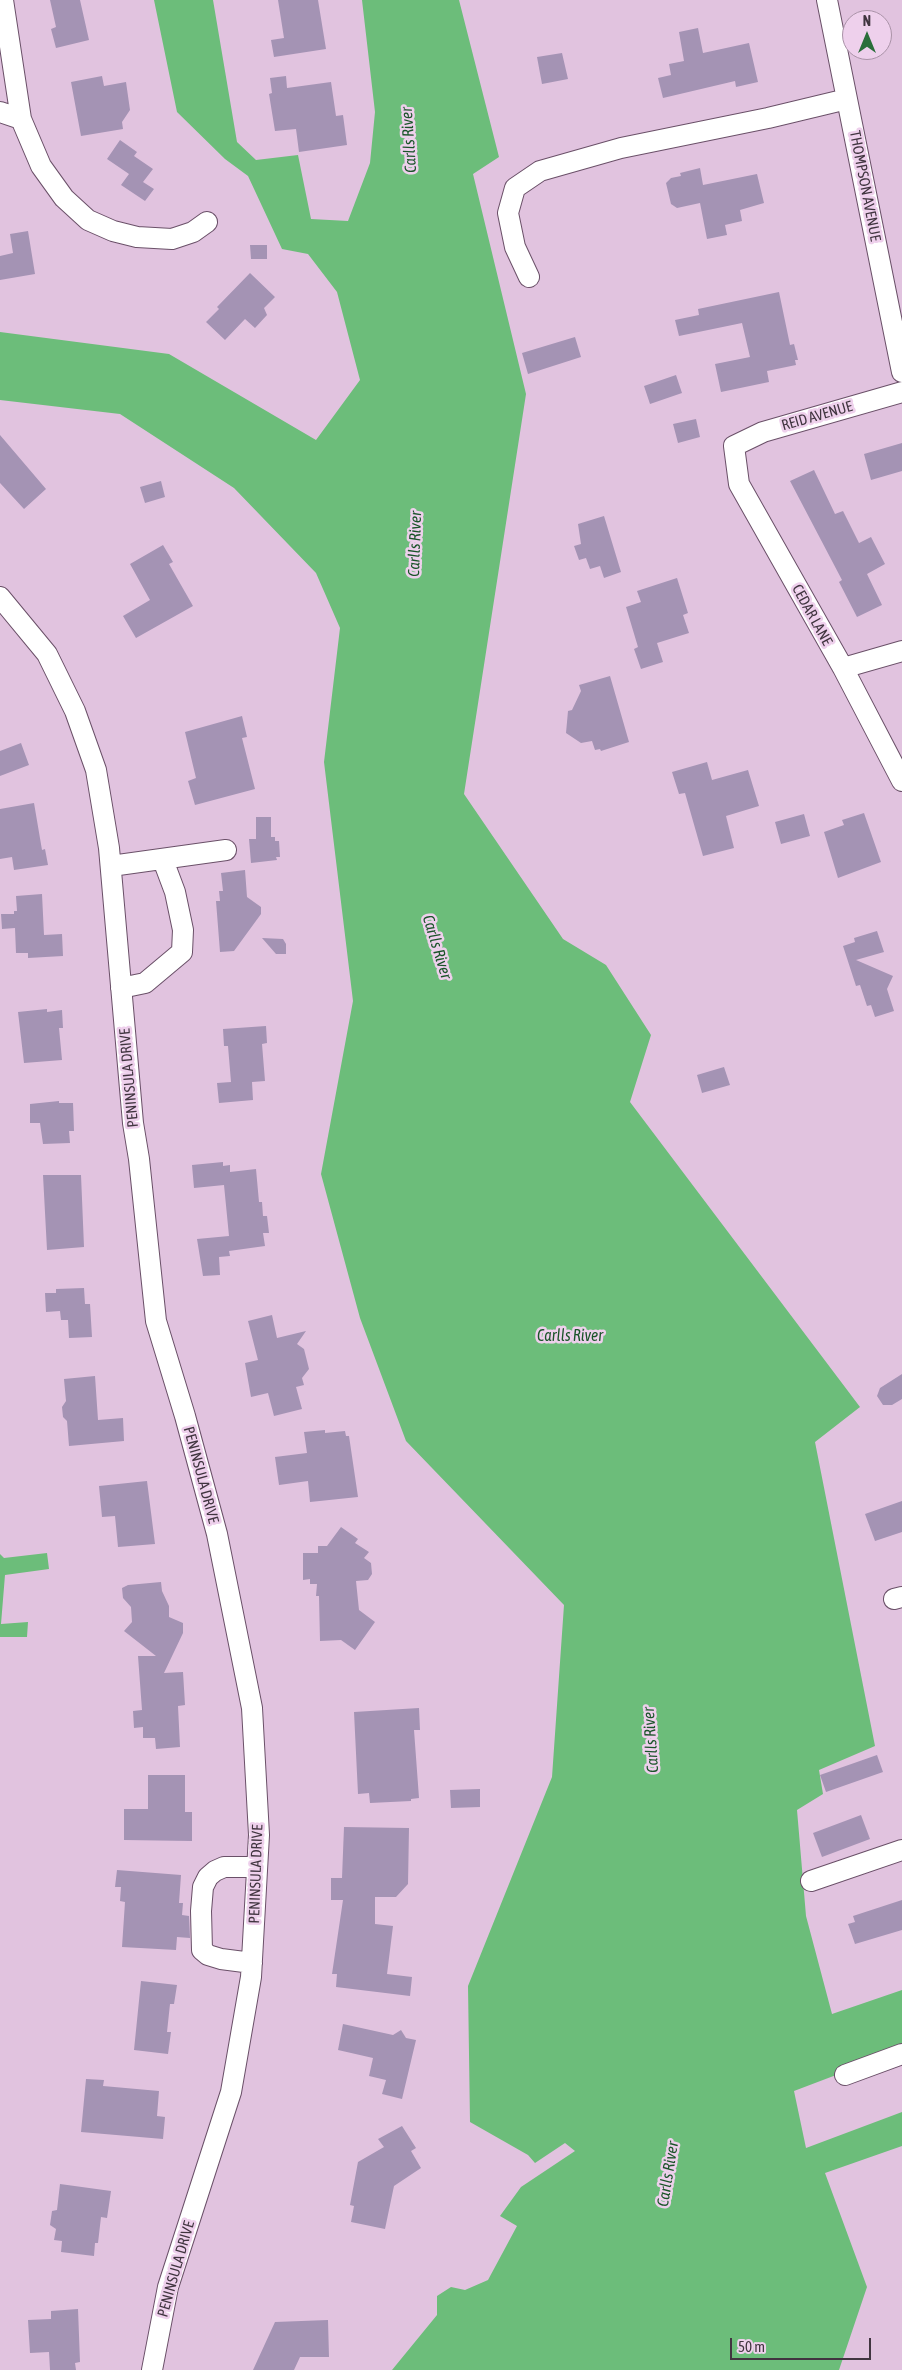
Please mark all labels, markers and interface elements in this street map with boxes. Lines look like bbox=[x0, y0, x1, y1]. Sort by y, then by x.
north arrow bbox=[842, 10, 892, 60]
text: N bbox=[863, 13, 871, 29]
water label: Carlls River bbox=[397, 107, 421, 173]
street label: THOMPSON AVENUE bbox=[845, 129, 885, 243]
street label: REID AVENUE bbox=[779, 397, 855, 435]
water label: Carlls River bbox=[404, 511, 426, 577]
street label: CEDAR LANE bbox=[788, 581, 836, 649]
water label: Carlls River bbox=[418, 913, 456, 981]
street label: PENINSULA DRIVE bbox=[116, 1028, 142, 1128]
water label: Carlls River bbox=[537, 1326, 603, 1346]
street label: PENINSULA DRIVE bbox=[179, 1425, 223, 1525]
water label: Carlls River bbox=[639, 1707, 663, 1773]
street label: PENINSULA DRIVE bbox=[245, 1824, 267, 1924]
water label: Carlls River bbox=[653, 2140, 683, 2208]
street label: PENINSULA DRIVE bbox=[154, 2219, 198, 2319]
scale bar bbox=[732, 2328, 873, 2360]
text: 50 m bbox=[738, 2338, 765, 2355]

